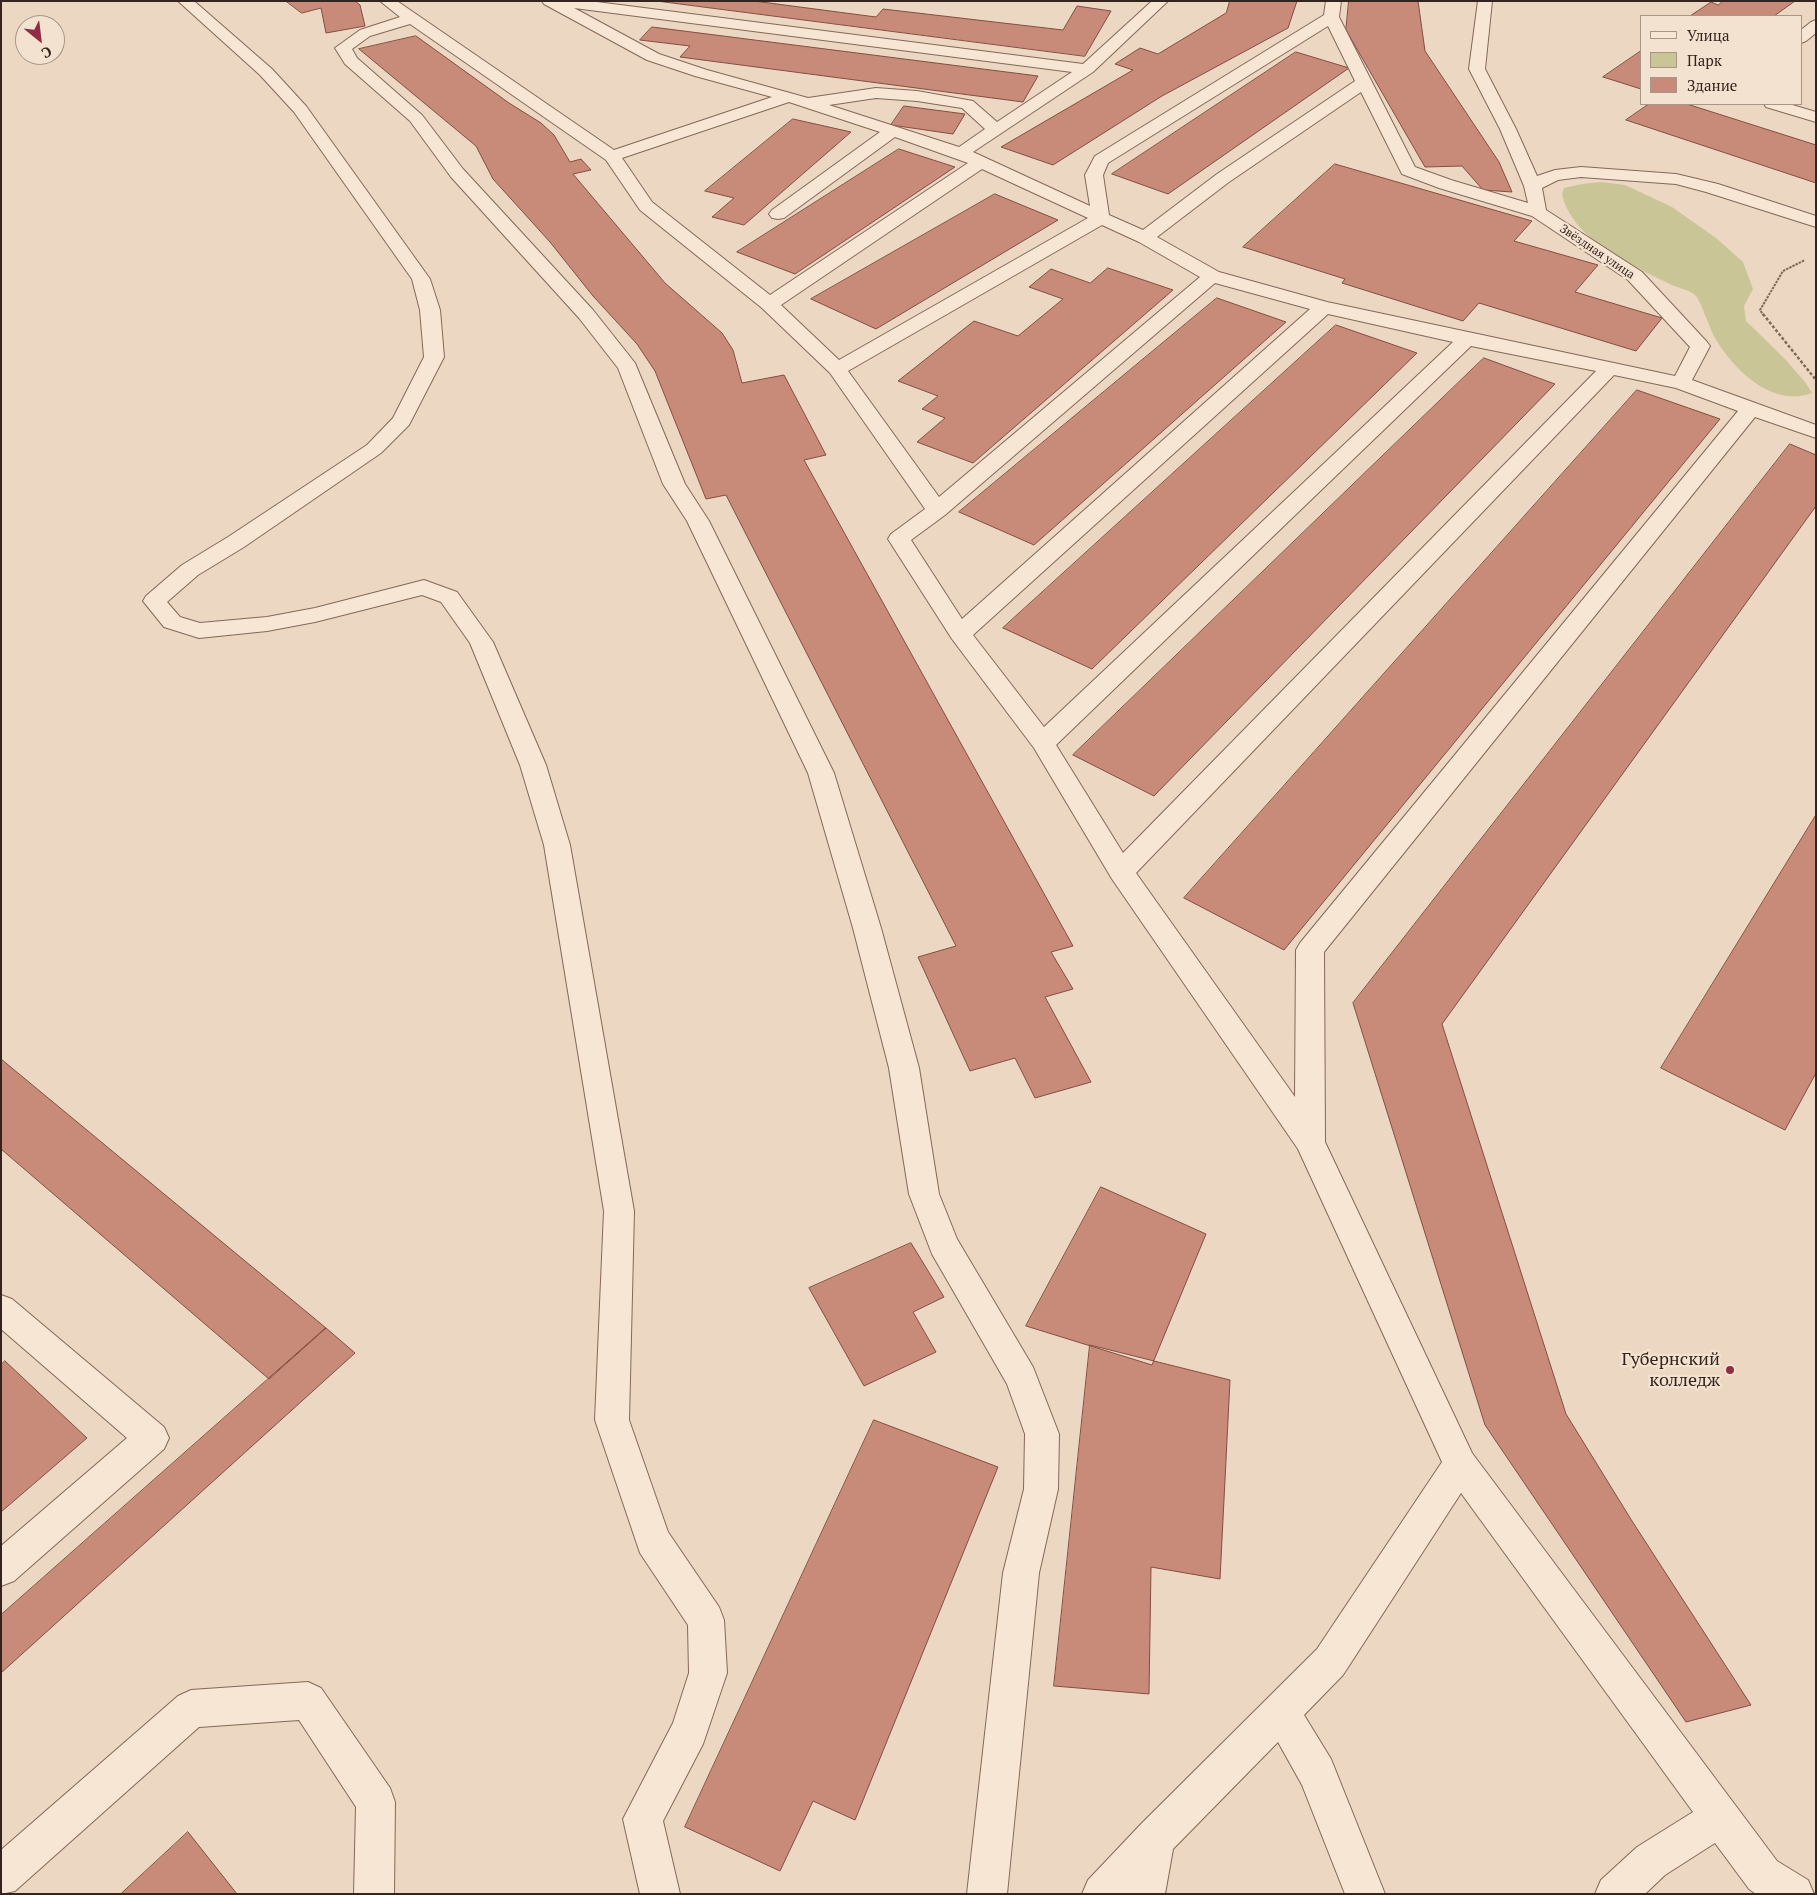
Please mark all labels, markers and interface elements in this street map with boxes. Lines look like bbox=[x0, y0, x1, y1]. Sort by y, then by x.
north arrow bbox=[15, 15, 65, 65]
legend bbox=[1640, 15, 1802, 105]
text: Улица bbox=[1687, 25, 1730, 45]
text: С bbox=[38, 42, 56, 63]
text: Парк bbox=[1687, 50, 1722, 70]
text: Здание bbox=[1687, 75, 1737, 95]
street label: Звёздная улица bbox=[1557, 222, 1637, 282]
place label: Губернский колледж bbox=[1622, 1349, 1720, 1392]
marker: Губернский колледж bbox=[1724, 1364, 1736, 1376]

